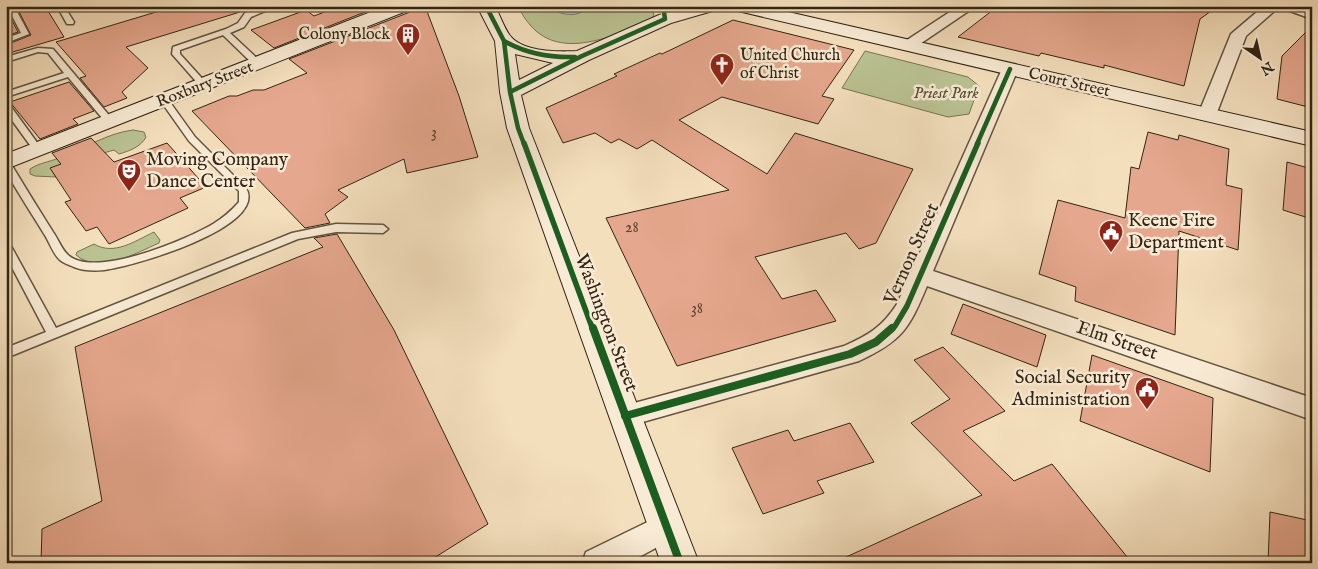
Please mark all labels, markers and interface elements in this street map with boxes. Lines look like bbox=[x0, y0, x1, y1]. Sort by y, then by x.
building icon: Colony Block bbox=[395, 22, 421, 56]
place label: Colony Block bbox=[298, 25, 390, 45]
north arrow bbox=[1236, 32, 1286, 82]
place label: United Church of Christ bbox=[740, 46, 841, 84]
church icon: United Church of Christ bbox=[709, 52, 735, 86]
street label: Roxbury Street bbox=[154, 57, 257, 113]
text: N bbox=[1257, 57, 1278, 79]
street label: Court Street bbox=[1026, 64, 1112, 102]
park label: Priest Park bbox=[913, 84, 979, 104]
house number: 3 bbox=[431, 123, 437, 143]
place label: Moving Company Dance Center bbox=[146, 148, 289, 194]
theatre icon: Moving Company Dance Center bbox=[116, 158, 142, 192]
street label: Vernon Street bbox=[878, 199, 945, 310]
place label: Keene Fire Department bbox=[1128, 209, 1224, 255]
house number: 28 bbox=[625, 218, 639, 238]
public building icon: Keene Fire Department bbox=[1098, 219, 1124, 253]
street label: Washington Street bbox=[569, 251, 643, 396]
house number: 38 bbox=[691, 299, 703, 319]
street label: Elm Street bbox=[1073, 316, 1161, 366]
place label: Social Security Administration bbox=[1011, 366, 1131, 412]
public building icon: Social Security Administration bbox=[1134, 376, 1160, 410]

